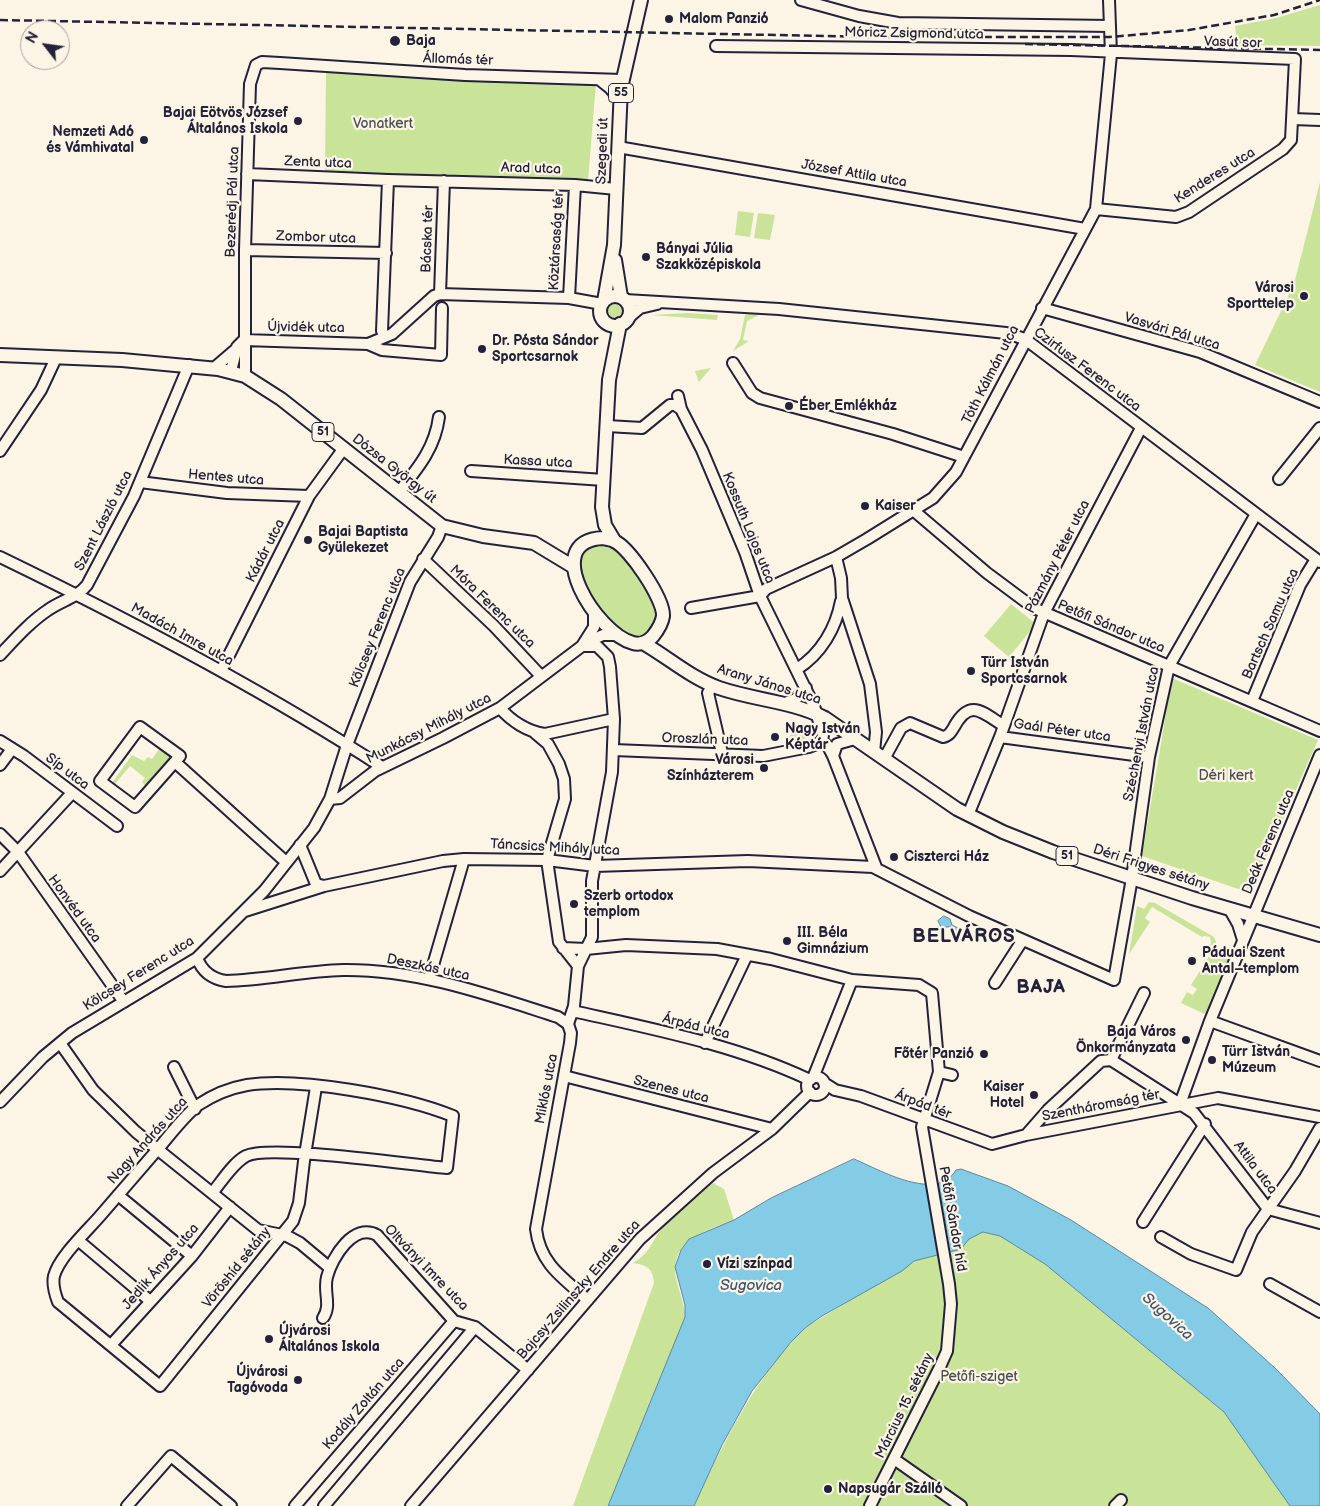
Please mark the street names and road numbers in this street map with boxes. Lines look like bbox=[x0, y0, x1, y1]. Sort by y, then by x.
street label: Móricz Zsigmond utca bbox=[844, 24, 984, 44]
street label: Vasút sor bbox=[1204, 34, 1262, 52]
street label: Állomás tér bbox=[423, 50, 493, 70]
road number: 55 bbox=[608, 84, 634, 102]
street label: Szegedi út bbox=[593, 117, 613, 185]
street label: Kenderes utca bbox=[1171, 144, 1259, 208]
street label: Bezerédj Pál utca bbox=[223, 146, 243, 258]
street label: Zenta utca bbox=[284, 153, 352, 173]
street label: József Attila utca bbox=[800, 156, 908, 192]
street label: Arad utca bbox=[501, 160, 561, 178]
street label: Köztársaság tér bbox=[546, 191, 568, 291]
street label: Bácska tér bbox=[418, 205, 438, 273]
street label: Zombor utca bbox=[276, 228, 356, 248]
street label: Vasvári Pál utca bbox=[1122, 309, 1222, 355]
street label: Újvidék utca bbox=[267, 319, 345, 337]
street label: Tóth Kálmán utca bbox=[959, 323, 1023, 427]
street label: Czirfusz Ferenc utca bbox=[1030, 324, 1144, 416]
road number: 51 bbox=[312, 422, 334, 442]
street label: Dózsa György út bbox=[348, 431, 440, 507]
street label: Kassa utca bbox=[503, 452, 573, 472]
street label: Hentes utca bbox=[187, 466, 265, 490]
street label: Szent László utca bbox=[71, 468, 137, 574]
street label: Kossuth Lajos utca bbox=[718, 470, 778, 586]
street label: Pázmány Péter utca bbox=[1022, 497, 1094, 617]
street label: Kádár utca bbox=[243, 517, 289, 585]
street label: Móra Ferenc utca bbox=[446, 562, 538, 652]
street label: Kölcsey Ferenc utca bbox=[346, 566, 410, 690]
street label: Bartsch Samu utca bbox=[1239, 566, 1303, 682]
street label: Petőfi Sándor utca bbox=[1055, 597, 1167, 657]
street label: Madách Imre utca bbox=[128, 600, 236, 670]
street label: Arany János utca bbox=[715, 661, 823, 709]
street label: Széchenyi István utca bbox=[1121, 665, 1163, 803]
street label: Munkácsy Mihály utca bbox=[364, 690, 494, 768]
street label: Gaál Péter utca bbox=[1012, 716, 1112, 746]
street label: Oroszlán utca bbox=[661, 730, 749, 750]
street label: Síp utca bbox=[42, 750, 92, 794]
street label: Deák Ferenc utca bbox=[1239, 787, 1299, 897]
street label: Táncsics Mihály utca bbox=[490, 836, 620, 860]
street label: Déri Frigyes sétány bbox=[1091, 841, 1211, 895]
road number: 51 bbox=[1056, 846, 1078, 866]
street label: Honvéd utca bbox=[44, 872, 104, 946]
street label: Kölcsey Ferenc utca bbox=[80, 933, 198, 1015]
street label: Deszkás utca bbox=[385, 951, 471, 985]
street label: Árpád utca bbox=[661, 1011, 731, 1043]
street label: Miklós utca bbox=[532, 1053, 562, 1125]
street label: Szenes utca bbox=[632, 1073, 710, 1107]
street label: Szentháromság tér bbox=[1041, 1086, 1161, 1126]
street label: Árpád tér bbox=[892, 1087, 954, 1123]
street label: Nagy András utca bbox=[104, 1094, 192, 1188]
street label: Attila utca bbox=[1230, 1138, 1280, 1198]
street label: Petőfi Sándor híd bbox=[934, 1165, 970, 1273]
street label: Bajcsy-Zsilinszky Endre utca bbox=[514, 1217, 644, 1363]
street label: Jedlik Ányos utca bbox=[119, 1221, 203, 1313]
street label: Oltványi Imre utca bbox=[380, 1221, 472, 1315]
street label: Vöröshíd sétány bbox=[199, 1224, 275, 1312]
street label: Március 15. sétány bbox=[872, 1350, 938, 1462]
street label: Kodály Zoltán utca bbox=[320, 1355, 408, 1453]

